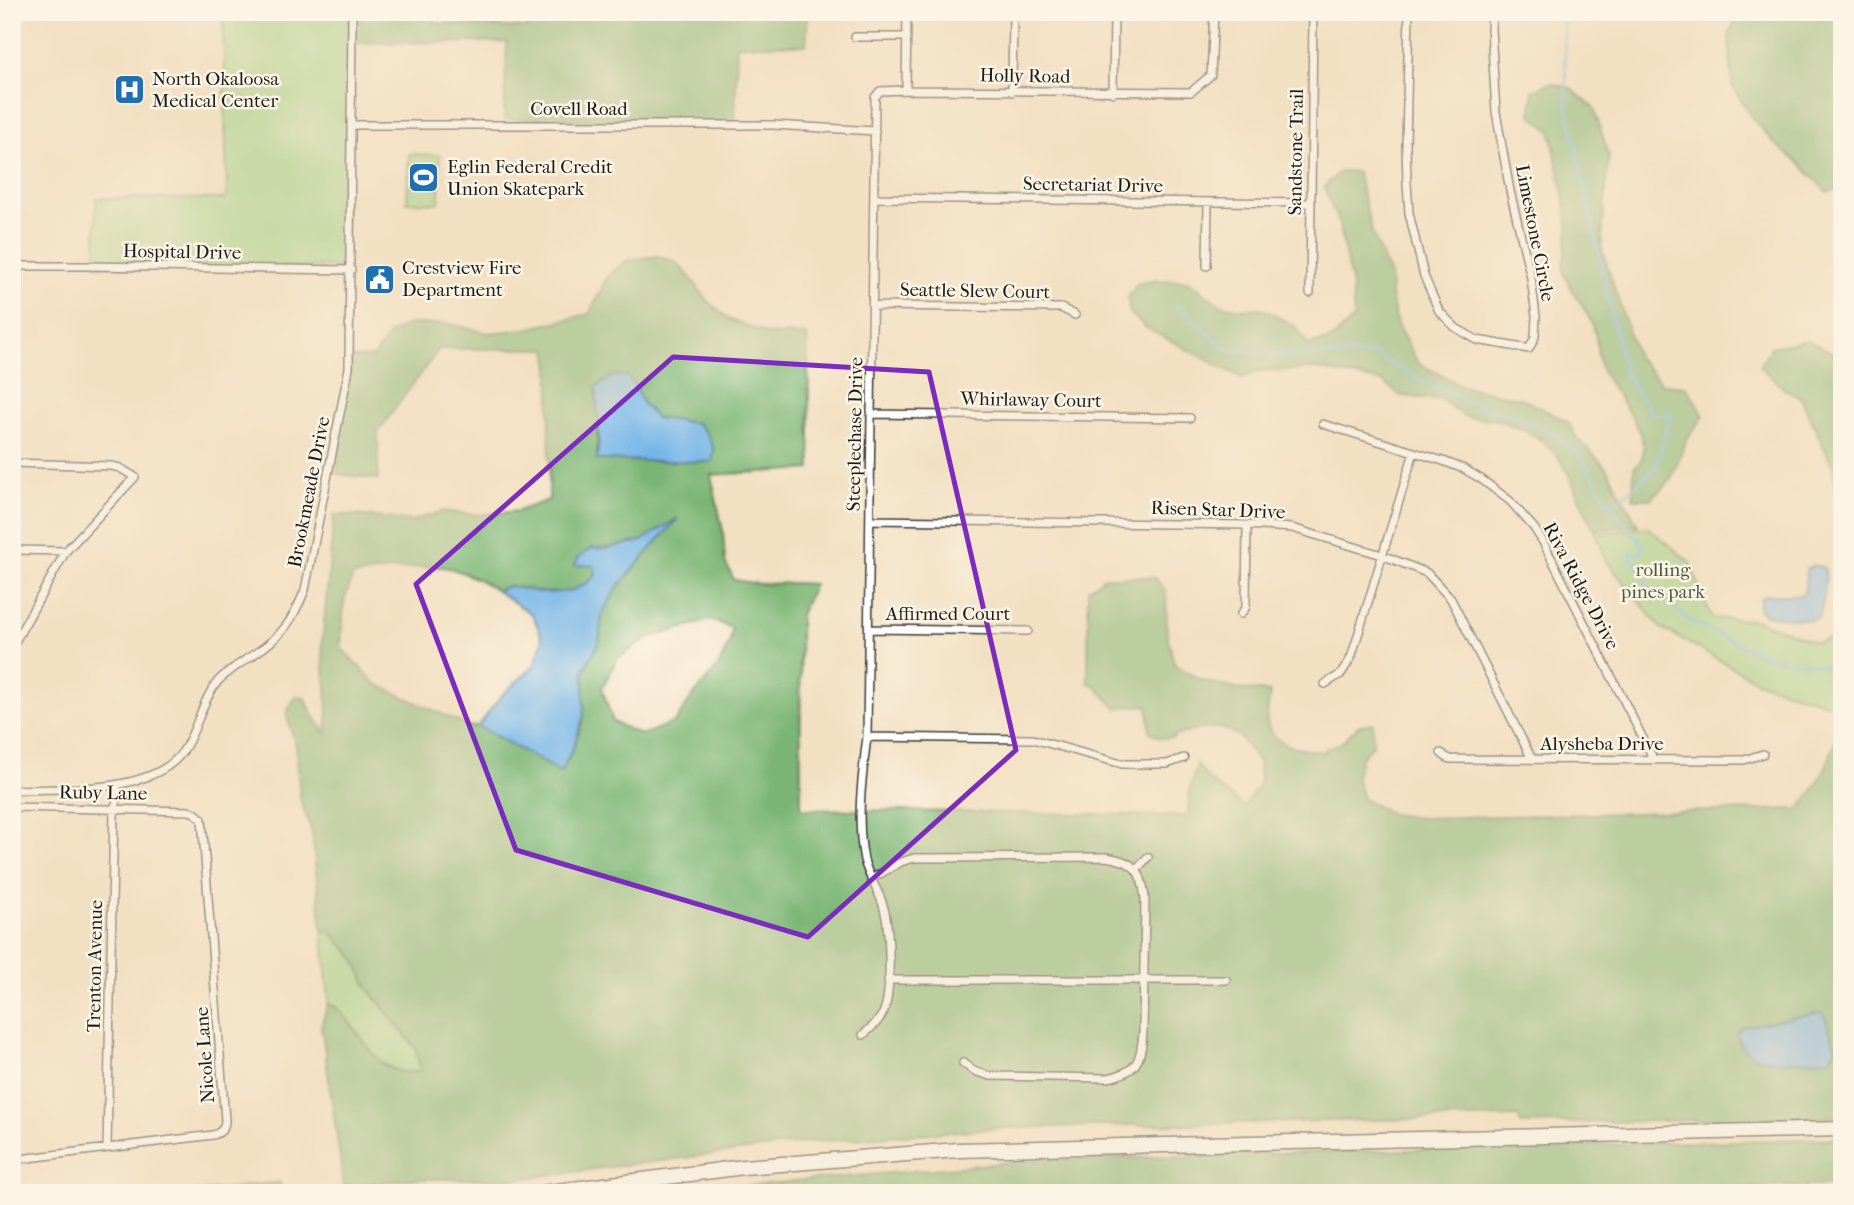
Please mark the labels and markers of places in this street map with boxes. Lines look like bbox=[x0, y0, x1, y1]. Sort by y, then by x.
place label: North Okaloosa Medical Center bbox=[152, 68, 279, 112]
hospital icon: North Okaloosa Medical Center bbox=[112, 73, 146, 107]
place label: Eglin Federal Credit Union Skatepark bbox=[447, 156, 613, 200]
sports icon: Eglin Federal Credit Union Skatepark bbox=[407, 161, 441, 195]
place label: Crestview Fire Department bbox=[402, 257, 522, 301]
public building icon: Crestview Fire Department bbox=[362, 262, 396, 296]

